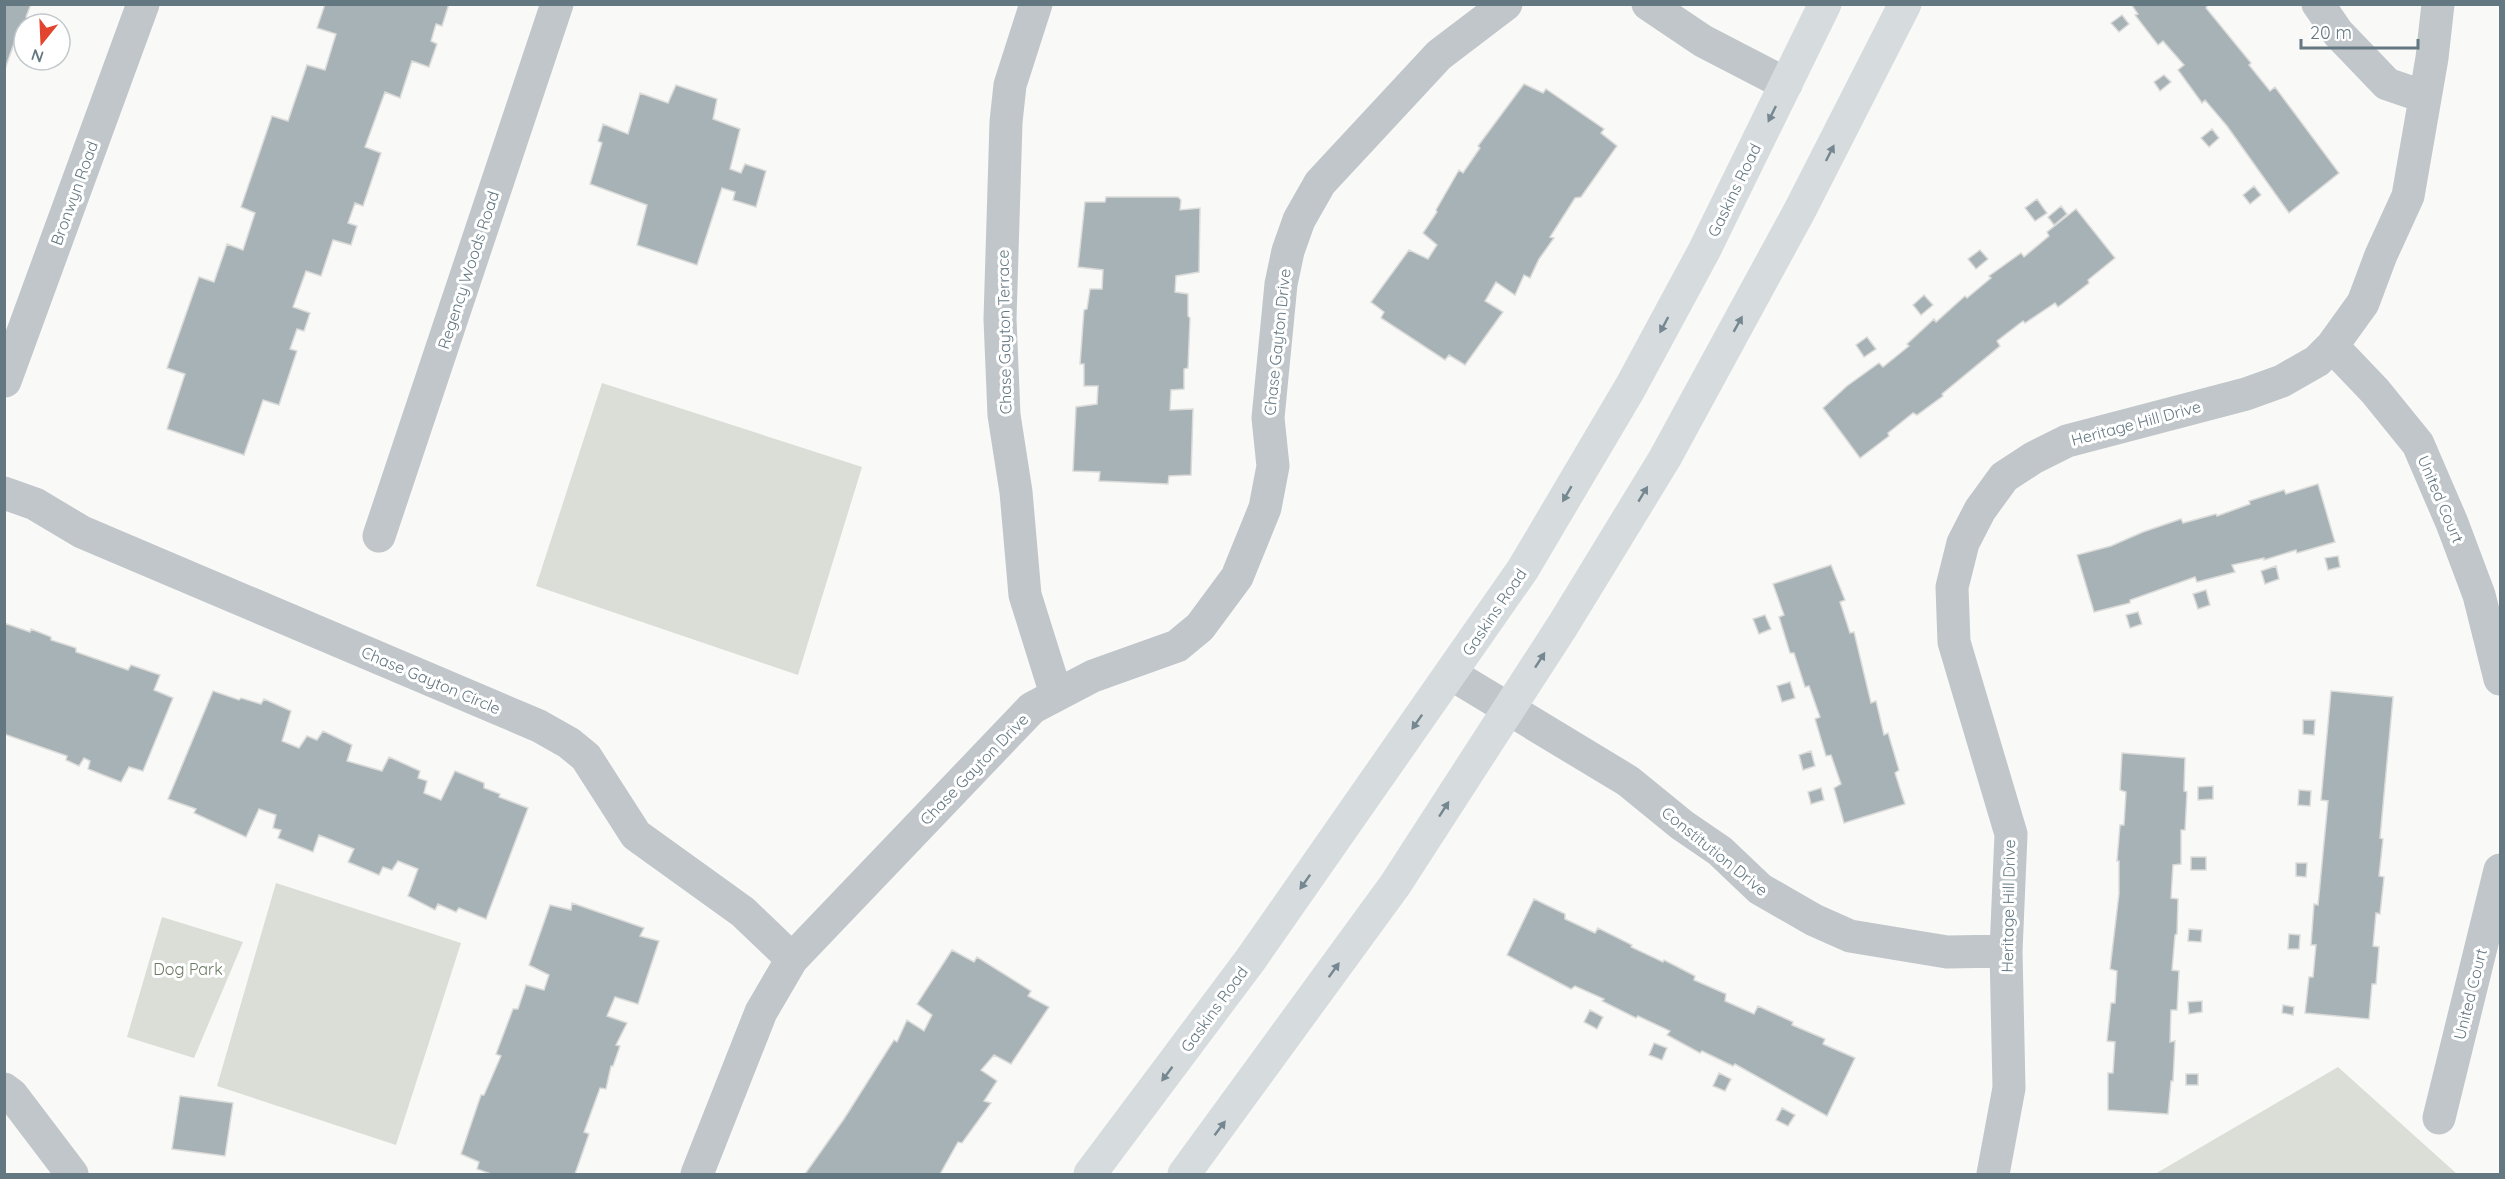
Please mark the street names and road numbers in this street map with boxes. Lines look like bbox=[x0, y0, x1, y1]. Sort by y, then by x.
street label: Bronwyn Road bbox=[46, 138, 102, 248]
street label: Gaskins Road bbox=[1703, 140, 1765, 240]
street label: Regency Woods Road bbox=[433, 188, 503, 352]
street label: Chase Gayton Terrace bbox=[993, 249, 1015, 415]
street label: Chase Gayton Drive bbox=[1259, 268, 1295, 416]
street label: Heritage Hill Drive bbox=[2069, 396, 2203, 450]
street label: United Court bbox=[2414, 452, 2468, 546]
street label: Gaskins Road bbox=[1457, 564, 1531, 660]
street label: Chase Gayton Circle bbox=[358, 642, 504, 718]
street label: Chase Gayton Drive bbox=[916, 709, 1032, 829]
street label: Constitution Drive bbox=[1658, 802, 1772, 900]
street label: Heritage Hill Drive bbox=[1997, 839, 2019, 973]
street label: United Court bbox=[2449, 946, 2491, 1042]
street label: Gaskins Road bbox=[1176, 962, 1252, 1056]

